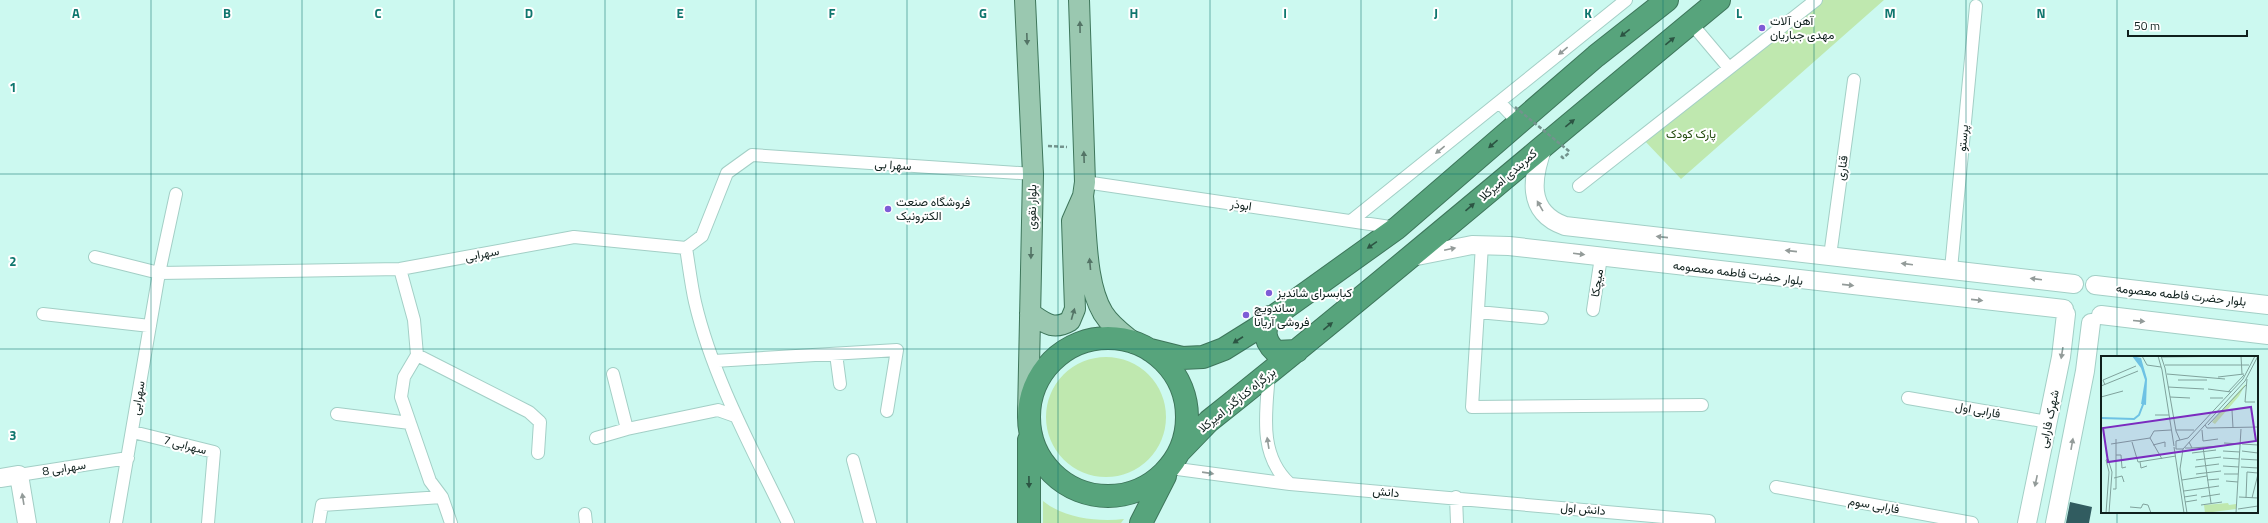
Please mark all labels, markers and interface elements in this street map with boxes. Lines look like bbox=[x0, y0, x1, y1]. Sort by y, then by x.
text: A bbox=[72, 3, 80, 23]
text: B bbox=[223, 3, 231, 23]
text: C bbox=[374, 3, 382, 23]
text: D bbox=[525, 3, 533, 23]
text: E bbox=[676, 3, 684, 23]
text: F bbox=[829, 3, 836, 23]
text: G bbox=[979, 3, 987, 23]
text: H bbox=[1130, 3, 1138, 23]
text: I bbox=[1283, 3, 1287, 23]
text: J bbox=[1434, 3, 1438, 23]
text: K bbox=[1584, 3, 1592, 23]
text: L bbox=[1736, 3, 1742, 23]
text: M bbox=[1884, 3, 1896, 23]
text: N bbox=[2036, 3, 2046, 23]
place label: آهن آلات مهدی جباریان bbox=[1770, 11, 1834, 44]
scale bar bbox=[2128, 12, 2247, 38]
text: 50 m bbox=[2134, 16, 2160, 35]
one-way arrow bbox=[1077, 20, 1083, 33]
marker: آهن آلات مهدی جباریان bbox=[1757, 23, 1767, 33]
one-way arrow bbox=[1619, 29, 1630, 37]
one-way arrow bbox=[1024, 33, 1030, 46]
one-way arrow bbox=[1664, 36, 1675, 45]
one-way arrow bbox=[1558, 47, 1569, 55]
text: 1 bbox=[9, 77, 17, 97]
one-way arrow bbox=[1564, 119, 1575, 128]
park label: پارک کودک bbox=[1666, 124, 1716, 143]
street label: پرستو bbox=[1952, 124, 1973, 152]
one-way arrow bbox=[1488, 139, 1499, 148]
street label: کمربندی امیرکلا bbox=[1474, 144, 1541, 205]
one-way arrow bbox=[1434, 145, 1445, 154]
one-way arrow bbox=[1081, 151, 1088, 163]
street label: سهرا بی bbox=[874, 154, 912, 175]
street label: قناری bbox=[1830, 154, 1853, 182]
street label: بلوار نقوی bbox=[1022, 184, 1041, 230]
place label: فروشگاه صنعت الکترونیک bbox=[896, 192, 970, 225]
street label: ابوذر bbox=[1228, 193, 1253, 215]
one-way arrow bbox=[1537, 200, 1544, 212]
one-way arrow bbox=[1465, 203, 1476, 212]
marker: فروشگاه صنعت الکترونیک bbox=[883, 204, 893, 214]
one-way arrow bbox=[1656, 233, 1668, 240]
street label: سهرابی bbox=[463, 241, 501, 266]
one-way arrow bbox=[1367, 241, 1378, 249]
one-way arrow bbox=[1444, 245, 1456, 251]
one-way arrow bbox=[1028, 247, 1034, 260]
one-way arrow bbox=[1785, 248, 1797, 254]
text: 2 bbox=[9, 251, 17, 271]
one-way arrow bbox=[1573, 251, 1586, 257]
street label: بلوار حضرت فاطمه معصومه bbox=[1672, 255, 1804, 290]
one-way arrow bbox=[1087, 258, 1093, 270]
one-way arrow bbox=[1900, 261, 1913, 268]
street label: میچکا bbox=[1585, 268, 1608, 298]
one-way arrow bbox=[2030, 276, 2042, 282]
street label: بلوار حضرت فاطمه معصومه bbox=[2115, 278, 2247, 311]
one-way arrow bbox=[1842, 282, 1854, 288]
place label: کبابسرای شاندیز bbox=[1276, 283, 1352, 302]
marker: کبابسرای شاندیز bbox=[1264, 288, 1274, 298]
one-way arrow bbox=[1971, 297, 1983, 303]
place label: ساندویچ فروشی آریانا bbox=[1254, 298, 1310, 331]
one-way arrow bbox=[1070, 308, 1076, 320]
marker: ساندویچ فروشی آریانا bbox=[1241, 310, 1251, 320]
one-way arrow bbox=[2133, 317, 2146, 324]
one-way arrow bbox=[1322, 322, 1333, 331]
one-way arrow bbox=[1233, 336, 1243, 344]
one-way arrow bbox=[2059, 347, 2065, 359]
inset map bbox=[2101, 356, 2258, 513]
street label: بزرگراه کنارگذر امیرکلا bbox=[1194, 362, 1280, 437]
street label: سهرابی bbox=[125, 379, 150, 416]
street label: شهرک فارابی bbox=[2033, 388, 2064, 450]
street label: فارابی اول bbox=[1954, 396, 2002, 423]
text: 3 bbox=[9, 425, 17, 445]
street label: سهرابی 7 bbox=[162, 430, 209, 459]
one-way arrow bbox=[1265, 437, 1271, 449]
one-way arrow bbox=[2069, 438, 2075, 450]
street label: سهرابی 8 bbox=[41, 455, 87, 480]
one-way arrow bbox=[1202, 470, 1215, 476]
one-way arrow bbox=[2032, 474, 2038, 487]
one-way arrow bbox=[1026, 476, 1032, 489]
street label: دانش bbox=[1372, 481, 1400, 502]
street label: فارابی سوم bbox=[1847, 491, 1901, 518]
one-way arrow bbox=[20, 493, 26, 505]
street label: دانش اول bbox=[1560, 497, 1607, 520]

